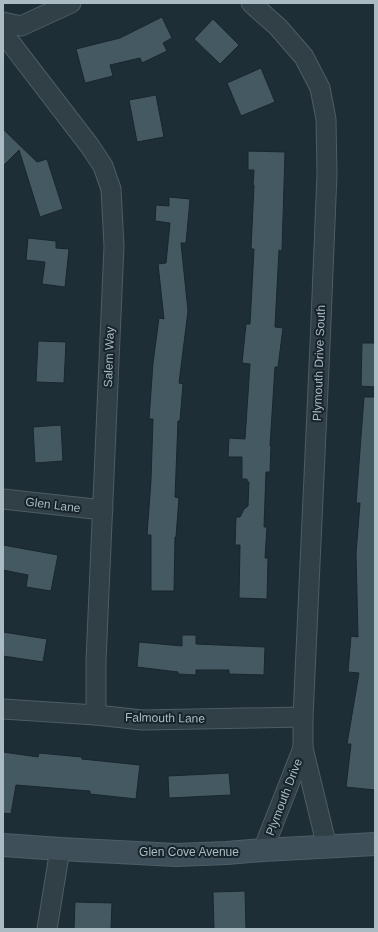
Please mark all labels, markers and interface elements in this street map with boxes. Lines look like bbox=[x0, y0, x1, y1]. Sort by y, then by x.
street label: Plymouth Drive South bbox=[310, 305, 328, 421]
street label: Salem Way bbox=[101, 326, 117, 388]
street label: Glen Lane bbox=[25, 495, 82, 515]
street label: Falmouth Lane bbox=[125, 710, 205, 726]
street label: Plymouth Drive bbox=[263, 756, 305, 837]
street label: Glen Cove Avenue bbox=[139, 845, 239, 859]

